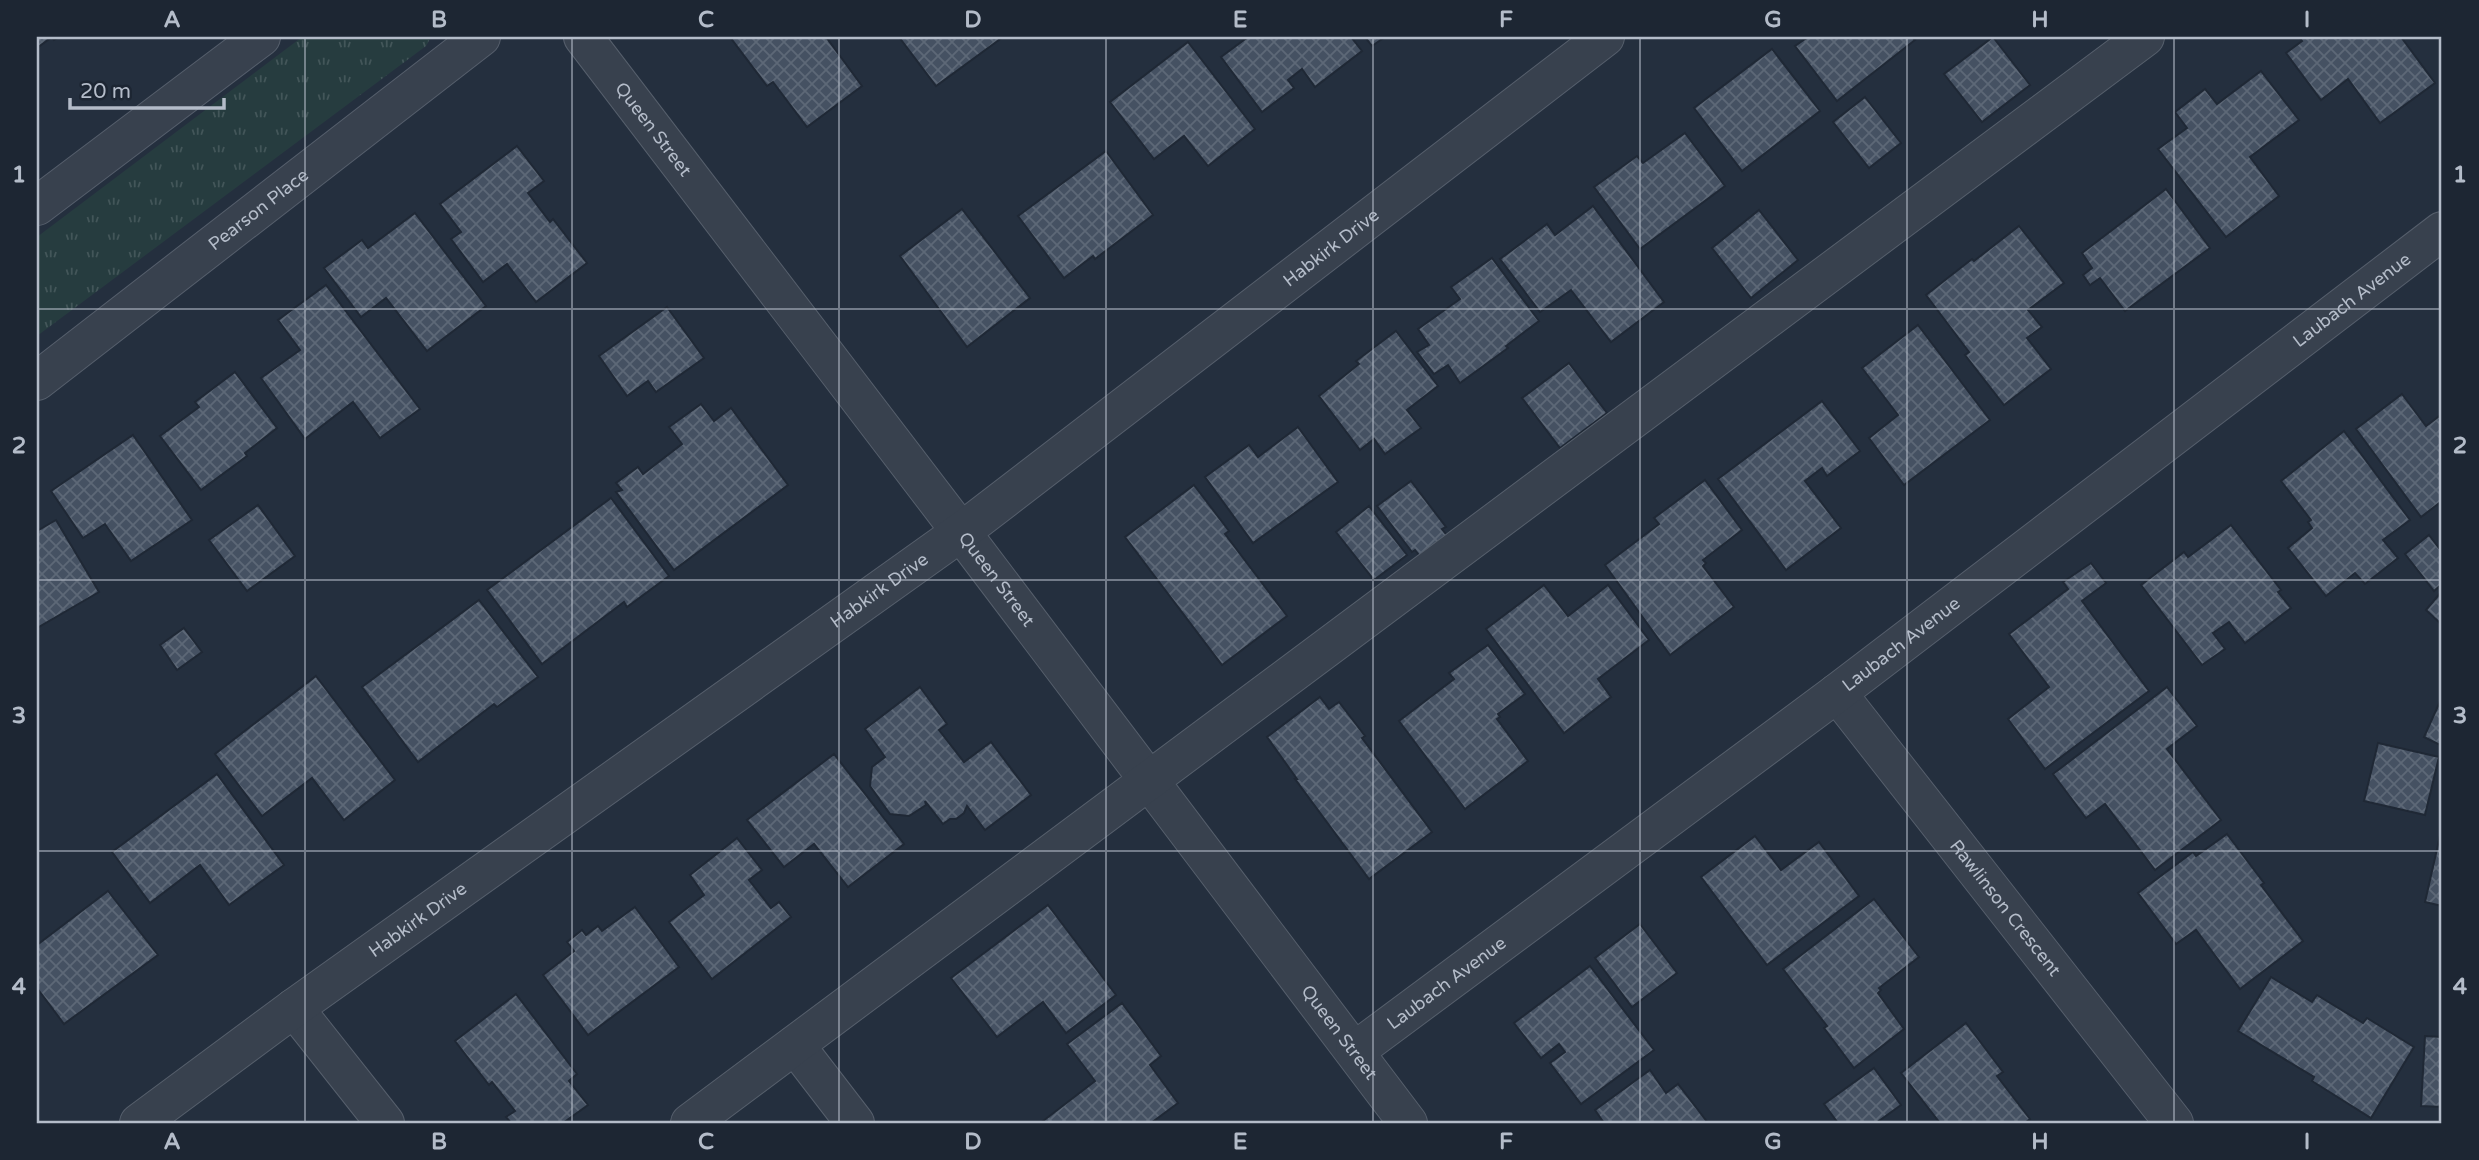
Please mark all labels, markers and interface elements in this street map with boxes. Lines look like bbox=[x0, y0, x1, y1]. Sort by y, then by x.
text: A bbox=[163, 6, 181, 34]
text: B bbox=[431, 6, 447, 34]
text: C bbox=[698, 6, 714, 34]
text: D bbox=[964, 6, 982, 34]
text: E bbox=[1233, 6, 1247, 34]
text: F bbox=[1499, 6, 1513, 34]
text: G bbox=[1764, 6, 1782, 34]
text: H bbox=[2031, 6, 2049, 34]
text: I bbox=[2304, 6, 2310, 34]
scale bar bbox=[70, 66, 224, 110]
street label: Queen Street bbox=[610, 78, 697, 181]
text: 20 m bbox=[80, 79, 131, 104]
text: 1 bbox=[12, 161, 26, 189]
text: 1 bbox=[2453, 161, 2467, 189]
street label: Pearson Place bbox=[204, 164, 313, 255]
street label: Habkirk Drive bbox=[1279, 204, 1383, 291]
street label: Laubach Avenue bbox=[2288, 248, 2415, 352]
text: 2 bbox=[12, 432, 26, 460]
text: 2 bbox=[2453, 432, 2467, 460]
street label: Queen Street bbox=[954, 527, 1040, 631]
street label: Habkirk Drive bbox=[826, 548, 933, 633]
street label: Laubach Avenue bbox=[1838, 592, 1964, 696]
text: 3 bbox=[12, 702, 26, 730]
text: 3 bbox=[2453, 702, 2467, 730]
street label: Rawlinson Crescent bbox=[1945, 835, 2066, 981]
street label: Habkirk Drive bbox=[364, 877, 471, 962]
street label: Laubach Avenue bbox=[1383, 932, 1510, 1034]
text: 4 bbox=[12, 973, 27, 1001]
text: 4 bbox=[2453, 973, 2468, 1001]
street label: Queen Street bbox=[1296, 981, 1382, 1084]
text: A bbox=[163, 1128, 181, 1156]
text: B bbox=[431, 1128, 447, 1156]
text: C bbox=[698, 1128, 714, 1156]
text: D bbox=[964, 1128, 982, 1156]
text: E bbox=[1233, 1128, 1247, 1156]
text: F bbox=[1499, 1128, 1513, 1156]
text: G bbox=[1764, 1128, 1782, 1156]
text: H bbox=[2031, 1128, 2049, 1156]
text: I bbox=[2304, 1128, 2310, 1156]

